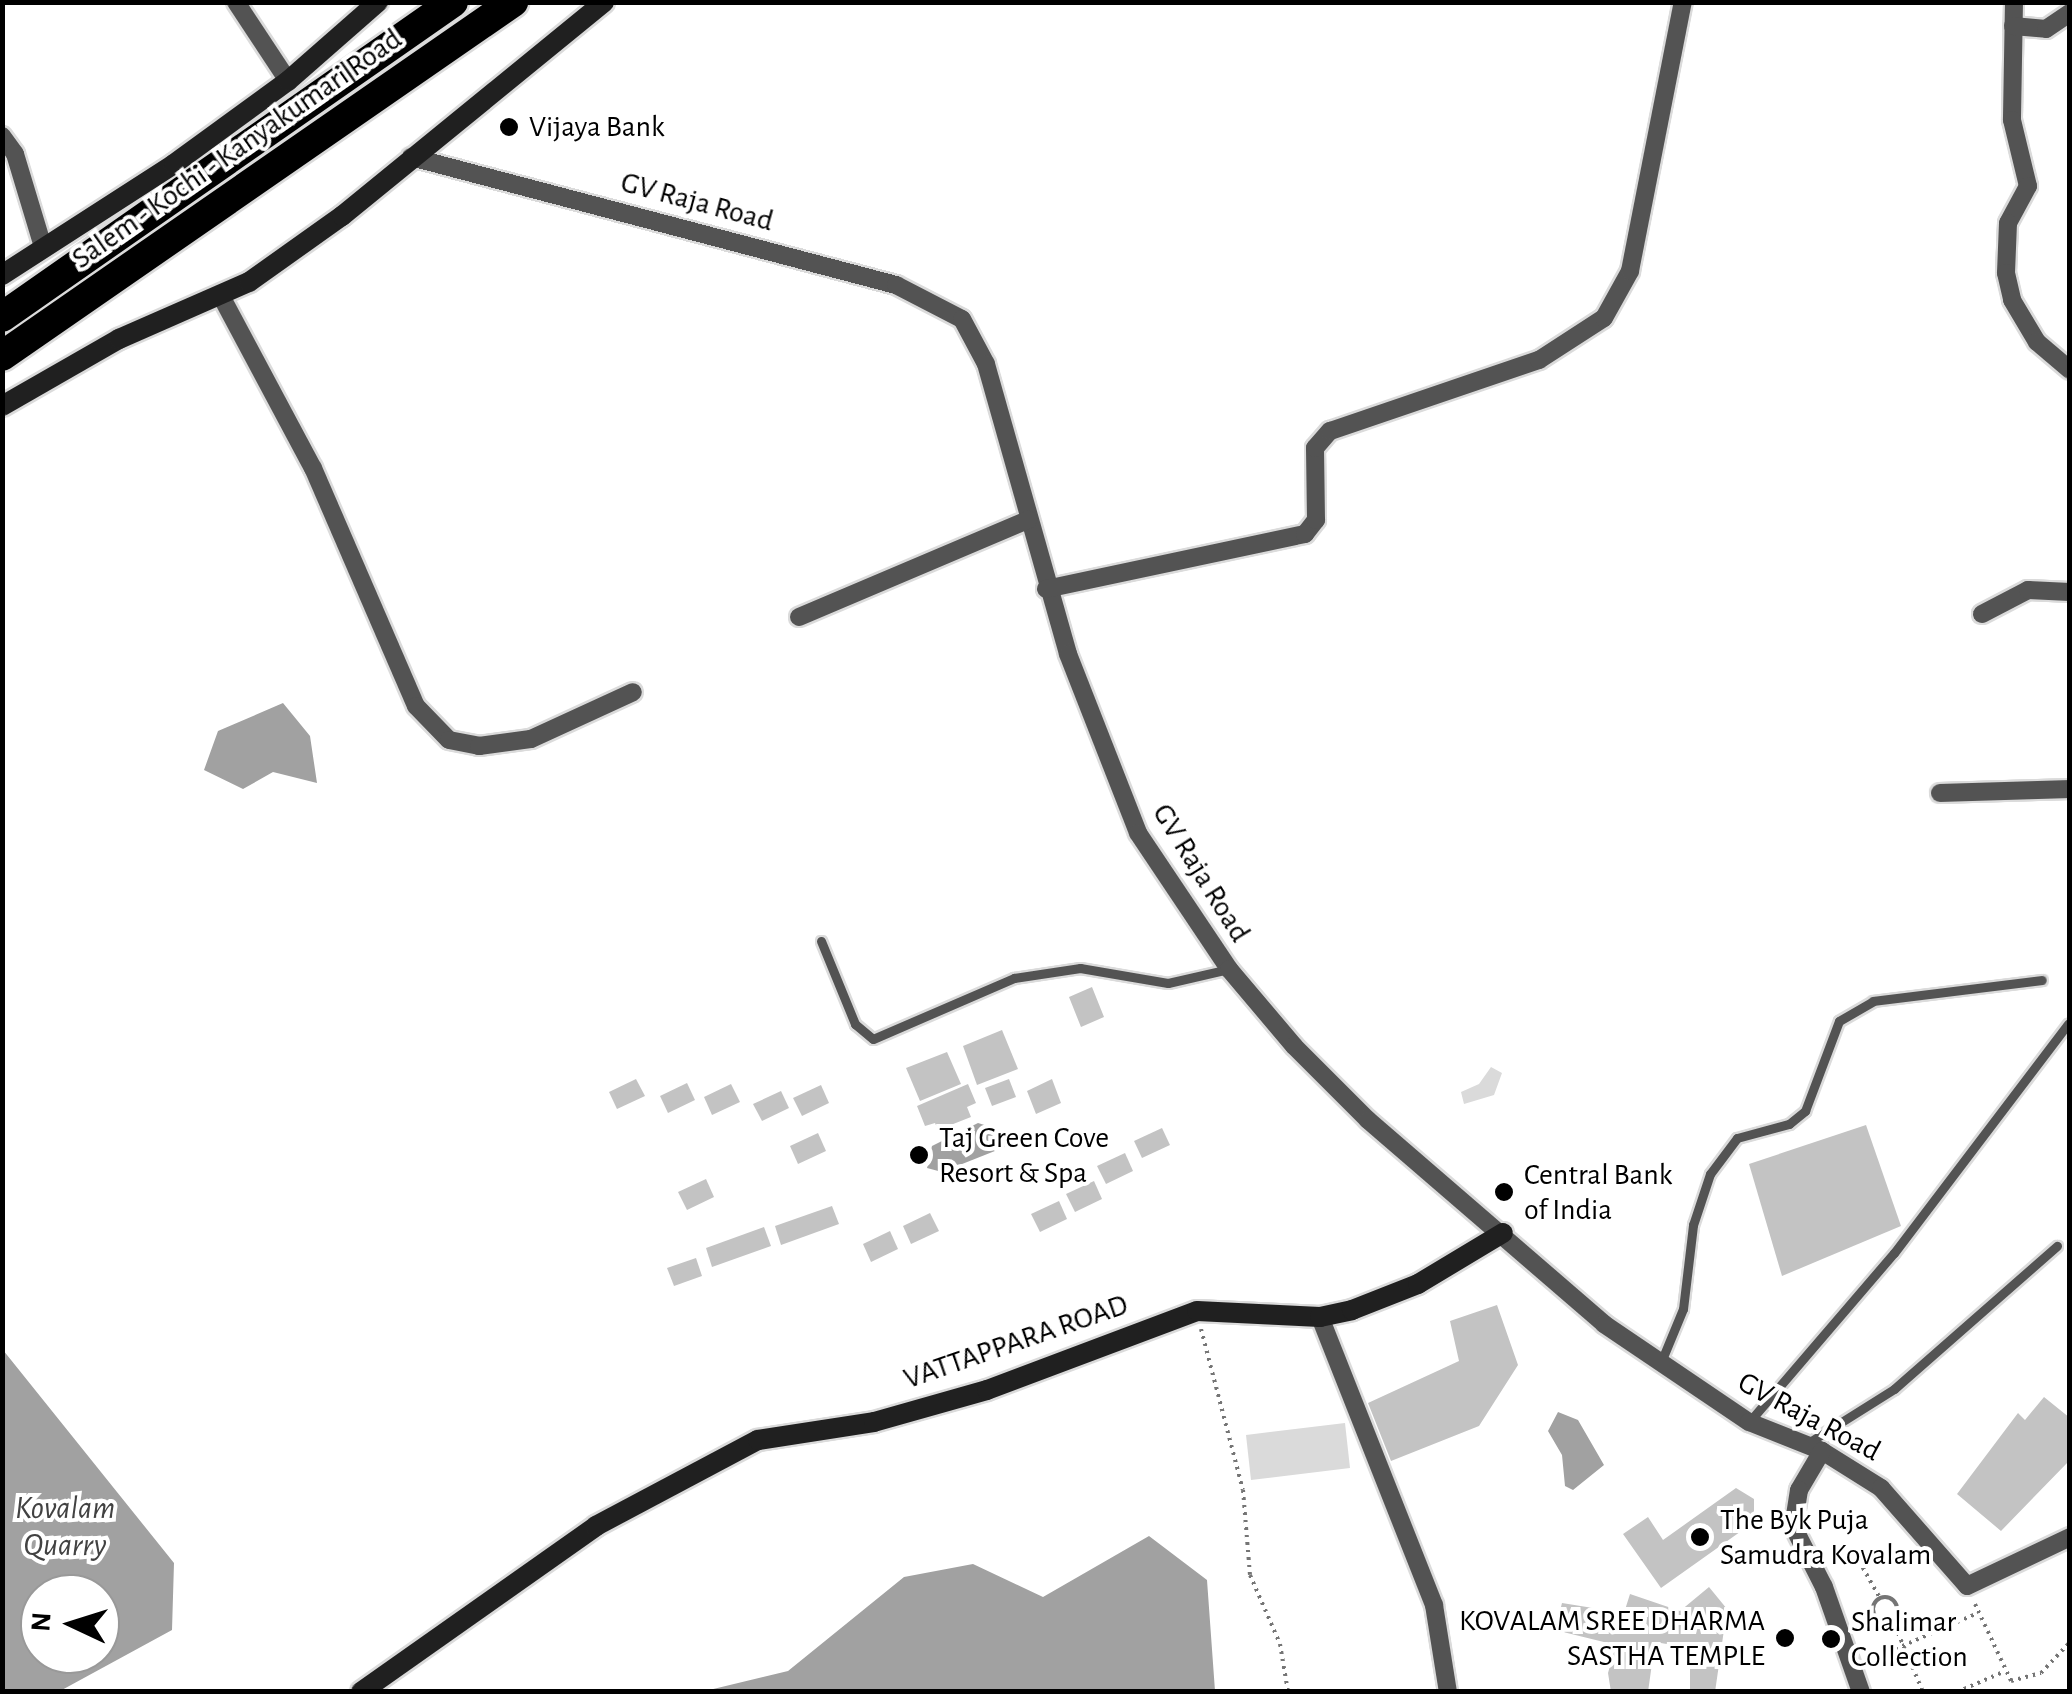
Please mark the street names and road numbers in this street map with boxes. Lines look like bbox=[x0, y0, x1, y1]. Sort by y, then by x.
street label: Salem - Kochi - Kanyakumari Road bbox=[65, 21, 409, 277]
street label: GV Raja Road bbox=[617, 164, 777, 240]
street label: GV Raja Road bbox=[1144, 797, 1258, 949]
street label: VATTAPPARA ROAD bbox=[899, 1287, 1133, 1397]
street label: GV Raja Road bbox=[1732, 1364, 1886, 1470]

